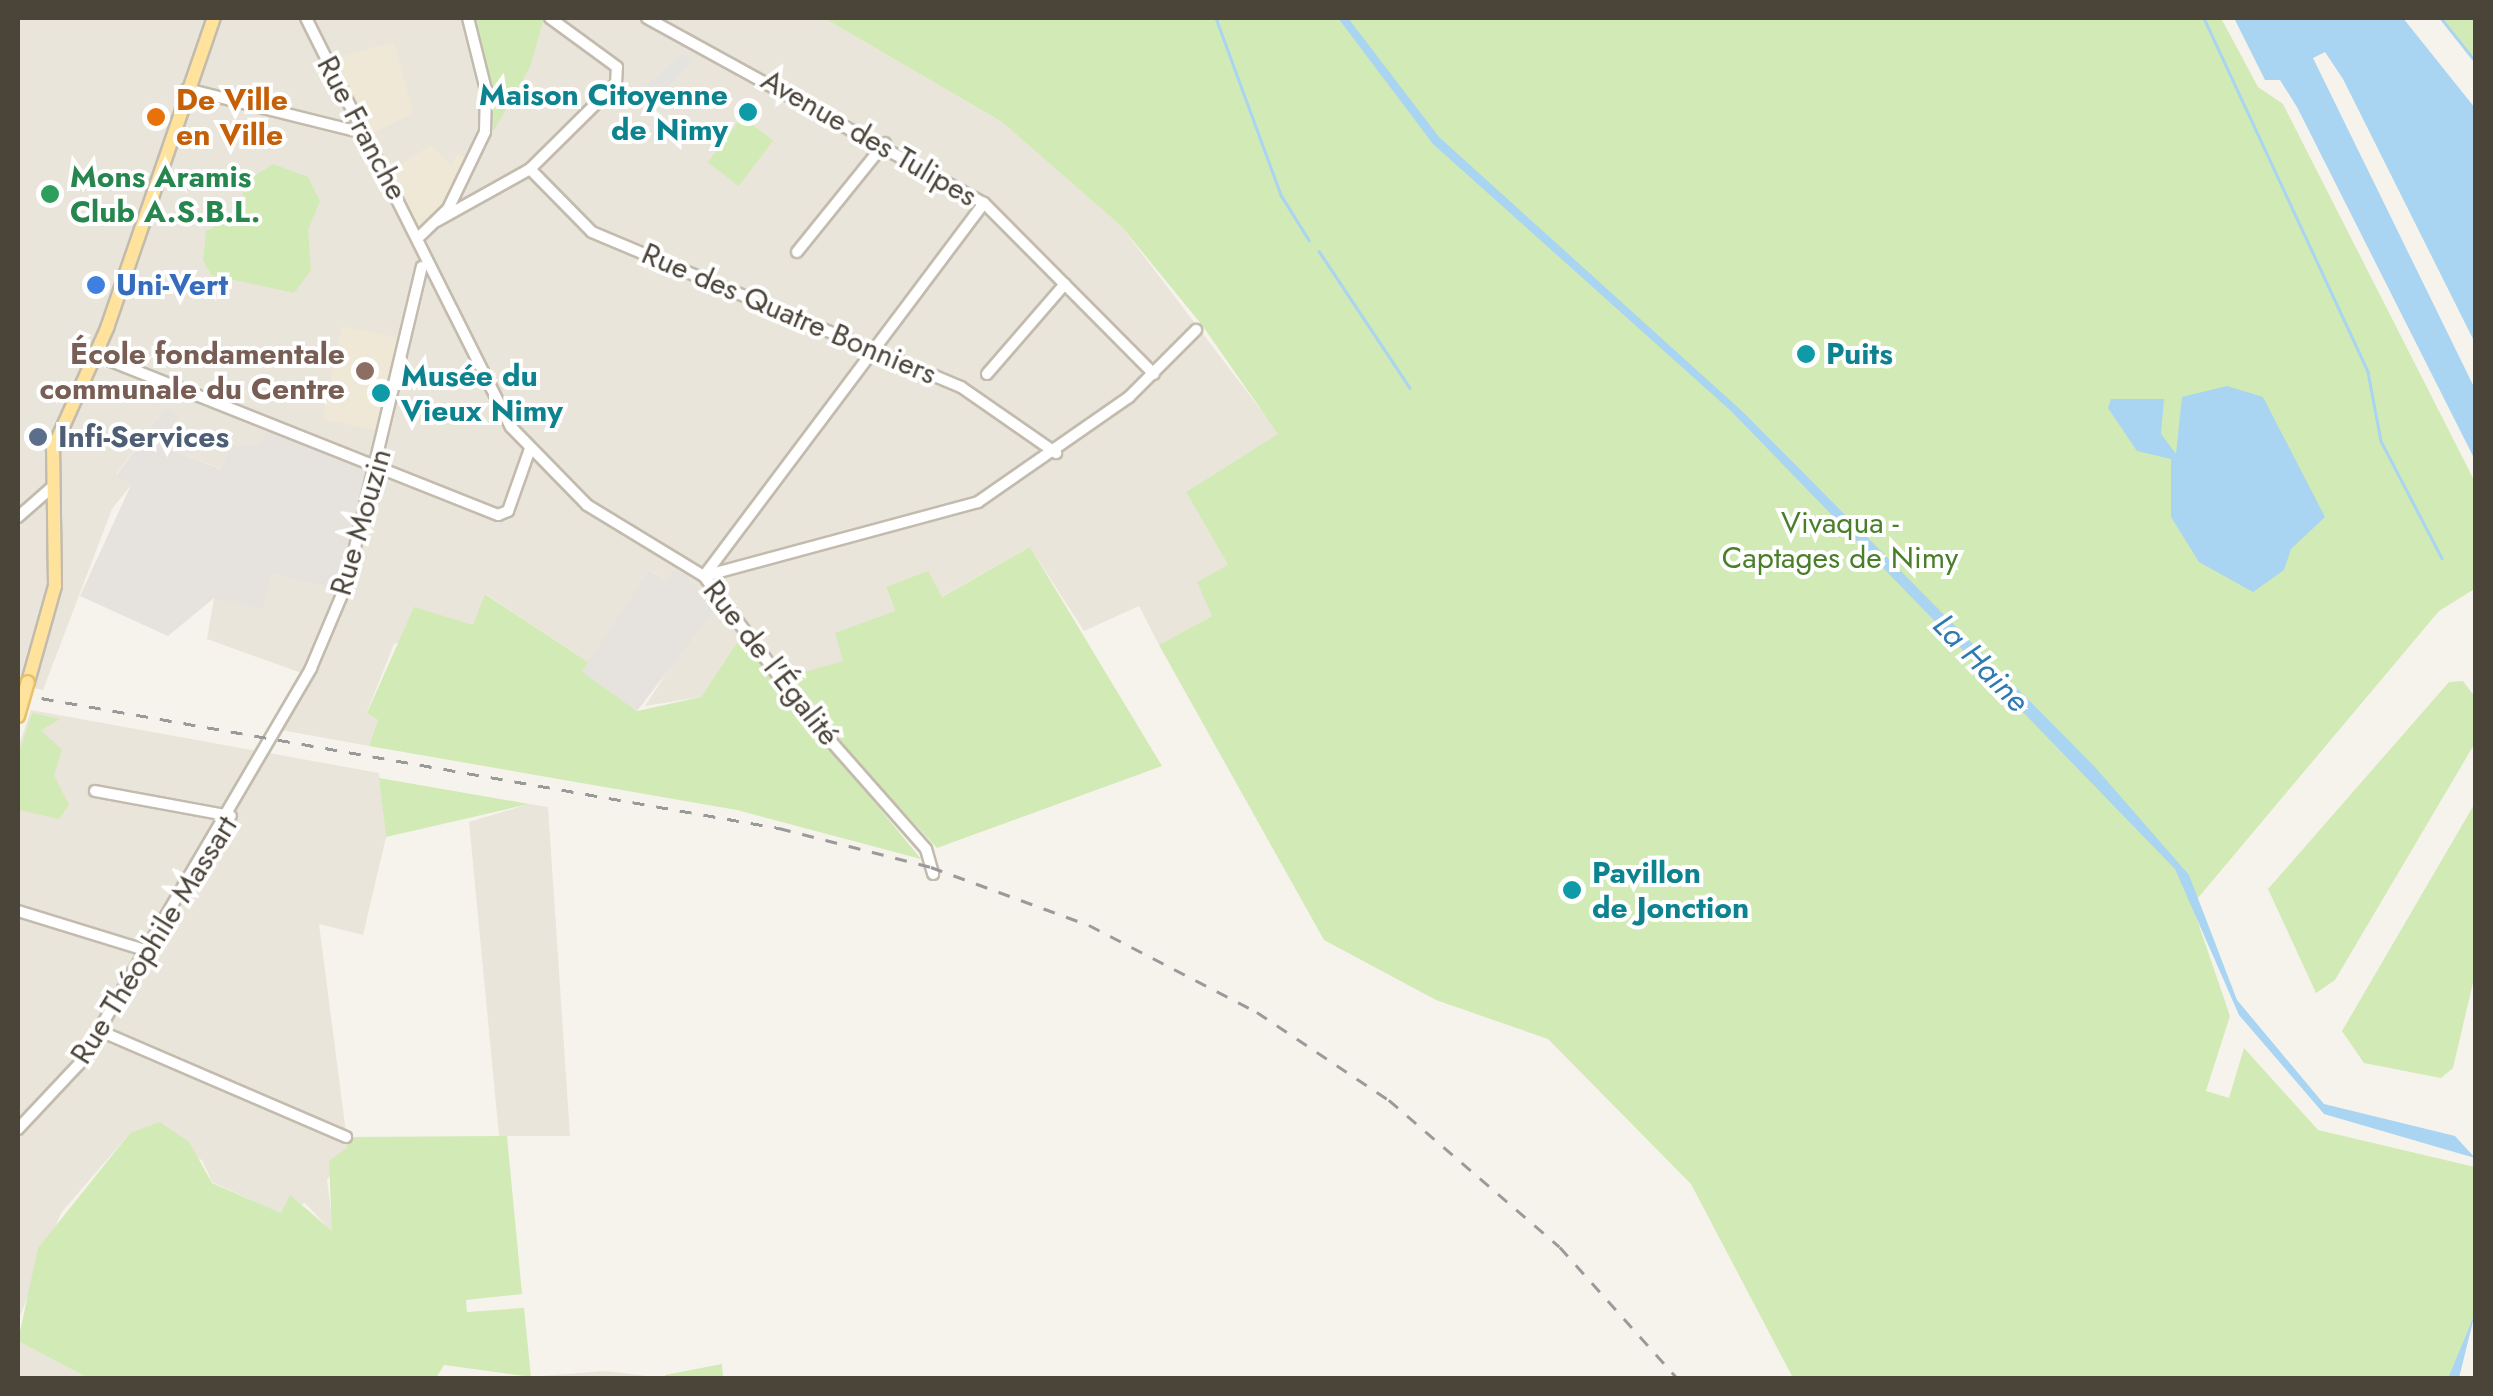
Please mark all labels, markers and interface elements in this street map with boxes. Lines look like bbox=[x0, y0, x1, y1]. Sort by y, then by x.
street label: Rue Franche bbox=[309, 50, 415, 206]
street label: Avenue des Tulipes bbox=[755, 62, 983, 214]
place label: Maison Citoyenne de Nimy bbox=[479, 77, 728, 148]
place label: De Ville en Ville bbox=[176, 82, 288, 152]
marker: Maison Citoyenne de Nimy bbox=[737, 101, 759, 123]
marker: De Ville en Ville bbox=[145, 106, 167, 128]
place label: Mons Aramis Club A.S.B.L. bbox=[70, 159, 260, 230]
marker: Mons Aramis Club A.S.B.L. bbox=[39, 183, 61, 205]
street label: Rue des Quatre Bonniers bbox=[636, 236, 942, 392]
place label: Uni-Vert bbox=[116, 267, 228, 303]
marker: Uni-Vert bbox=[85, 274, 107, 296]
place label: École fondamentale communale du Centre bbox=[39, 336, 345, 406]
place label: Puits bbox=[1826, 336, 1893, 372]
marker: Puits bbox=[1795, 343, 1817, 365]
place label: Musée du Vieux Nimy bbox=[401, 358, 563, 428]
marker: École fondamentale communale du Centre bbox=[354, 360, 376, 382]
marker: Musée du Vieux Nimy bbox=[370, 382, 392, 404]
place label: Infi-Services bbox=[58, 419, 229, 455]
marker: Infi-Services bbox=[27, 426, 49, 448]
street label: Rue Mouzin bbox=[323, 445, 399, 599]
park label: Vivaqua - Captages de Nimy bbox=[1722, 505, 1958, 576]
street label: Rue de l'Égalité bbox=[695, 573, 847, 753]
water label: La Haine bbox=[1925, 606, 2037, 720]
street label: Rue Théophile Massart bbox=[63, 809, 245, 1071]
place label: Pavillon de Jonction bbox=[1592, 855, 1749, 926]
marker: Pavillon de Jonction bbox=[1561, 879, 1583, 901]

